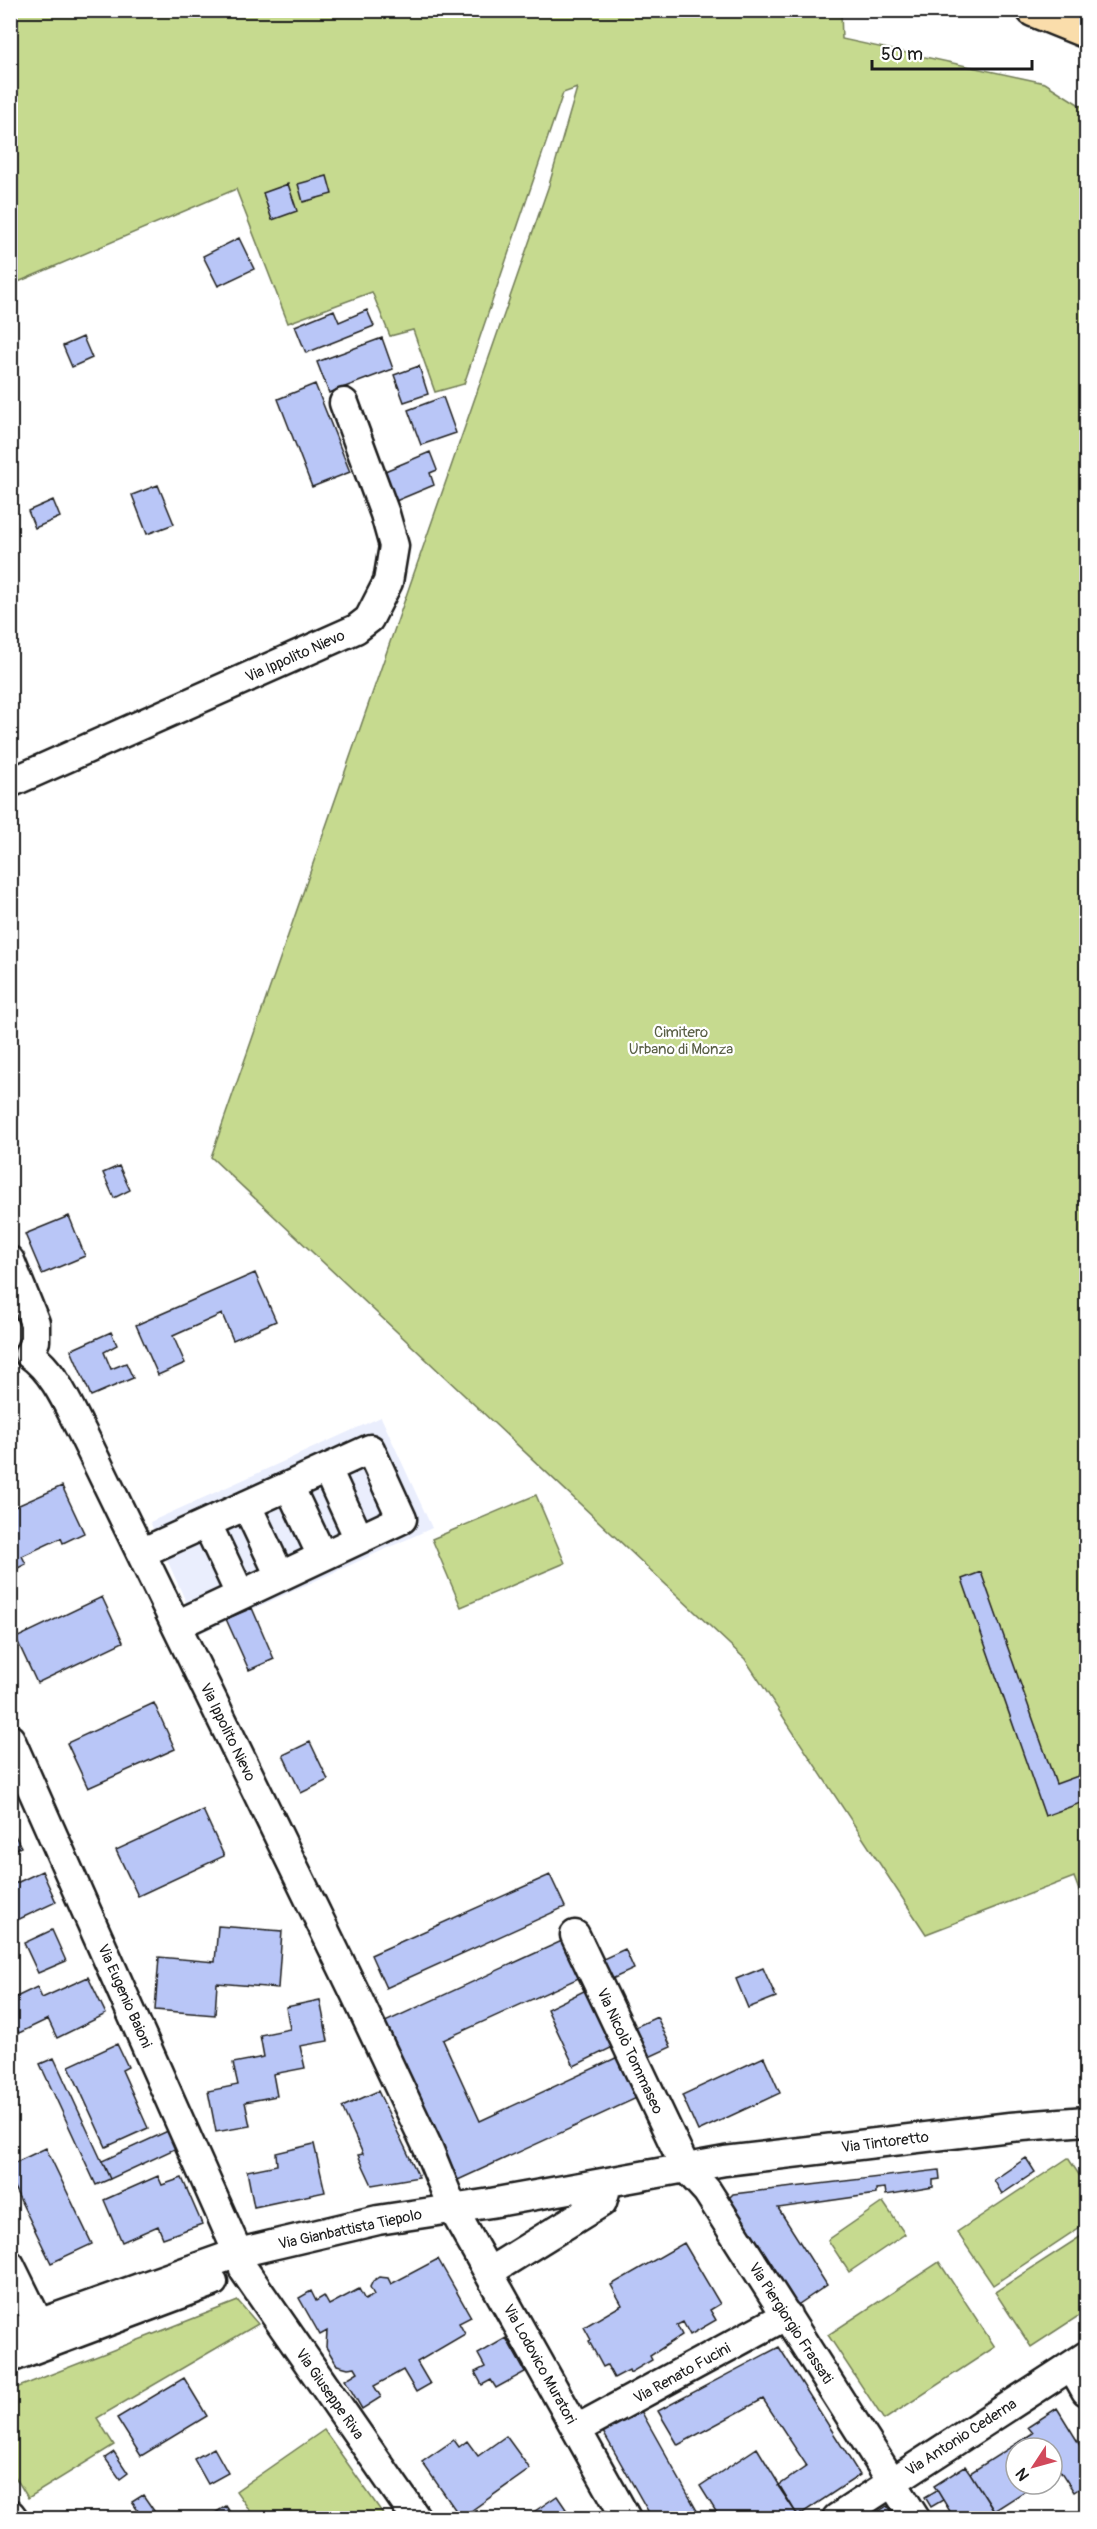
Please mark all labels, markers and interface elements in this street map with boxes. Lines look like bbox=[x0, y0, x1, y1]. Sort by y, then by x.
scale bar bbox=[872, 33, 1032, 71]
text: 50 m bbox=[881, 43, 923, 66]
street label: Via Ippolito Nievo bbox=[242, 626, 348, 687]
park label: Cimitero Urbano di Monza bbox=[629, 1023, 733, 1059]
street label: Via Ippolito Nievo bbox=[196, 1680, 260, 1784]
street label: Via Eugenio Baioni bbox=[93, 1941, 156, 2051]
street label: Via Nicolò Tommaseo bbox=[592, 1985, 667, 2117]
street label: Via Tintoretto bbox=[840, 2128, 930, 2157]
street label: Via Gianbattista Tiepolo bbox=[277, 2205, 424, 2254]
street label: Via Piergiorgio Frassati bbox=[744, 2259, 837, 2388]
street label: Via Lodovico Muratori bbox=[499, 2301, 581, 2428]
street label: Via Renato Fucini bbox=[630, 2339, 734, 2408]
street label: Via Giuseppe Riva bbox=[291, 2345, 368, 2443]
street label: Via Antonio Cederna bbox=[902, 2394, 1020, 2480]
north arrow bbox=[1004, 2436, 1064, 2496]
text: N bbox=[1011, 2464, 1034, 2484]

